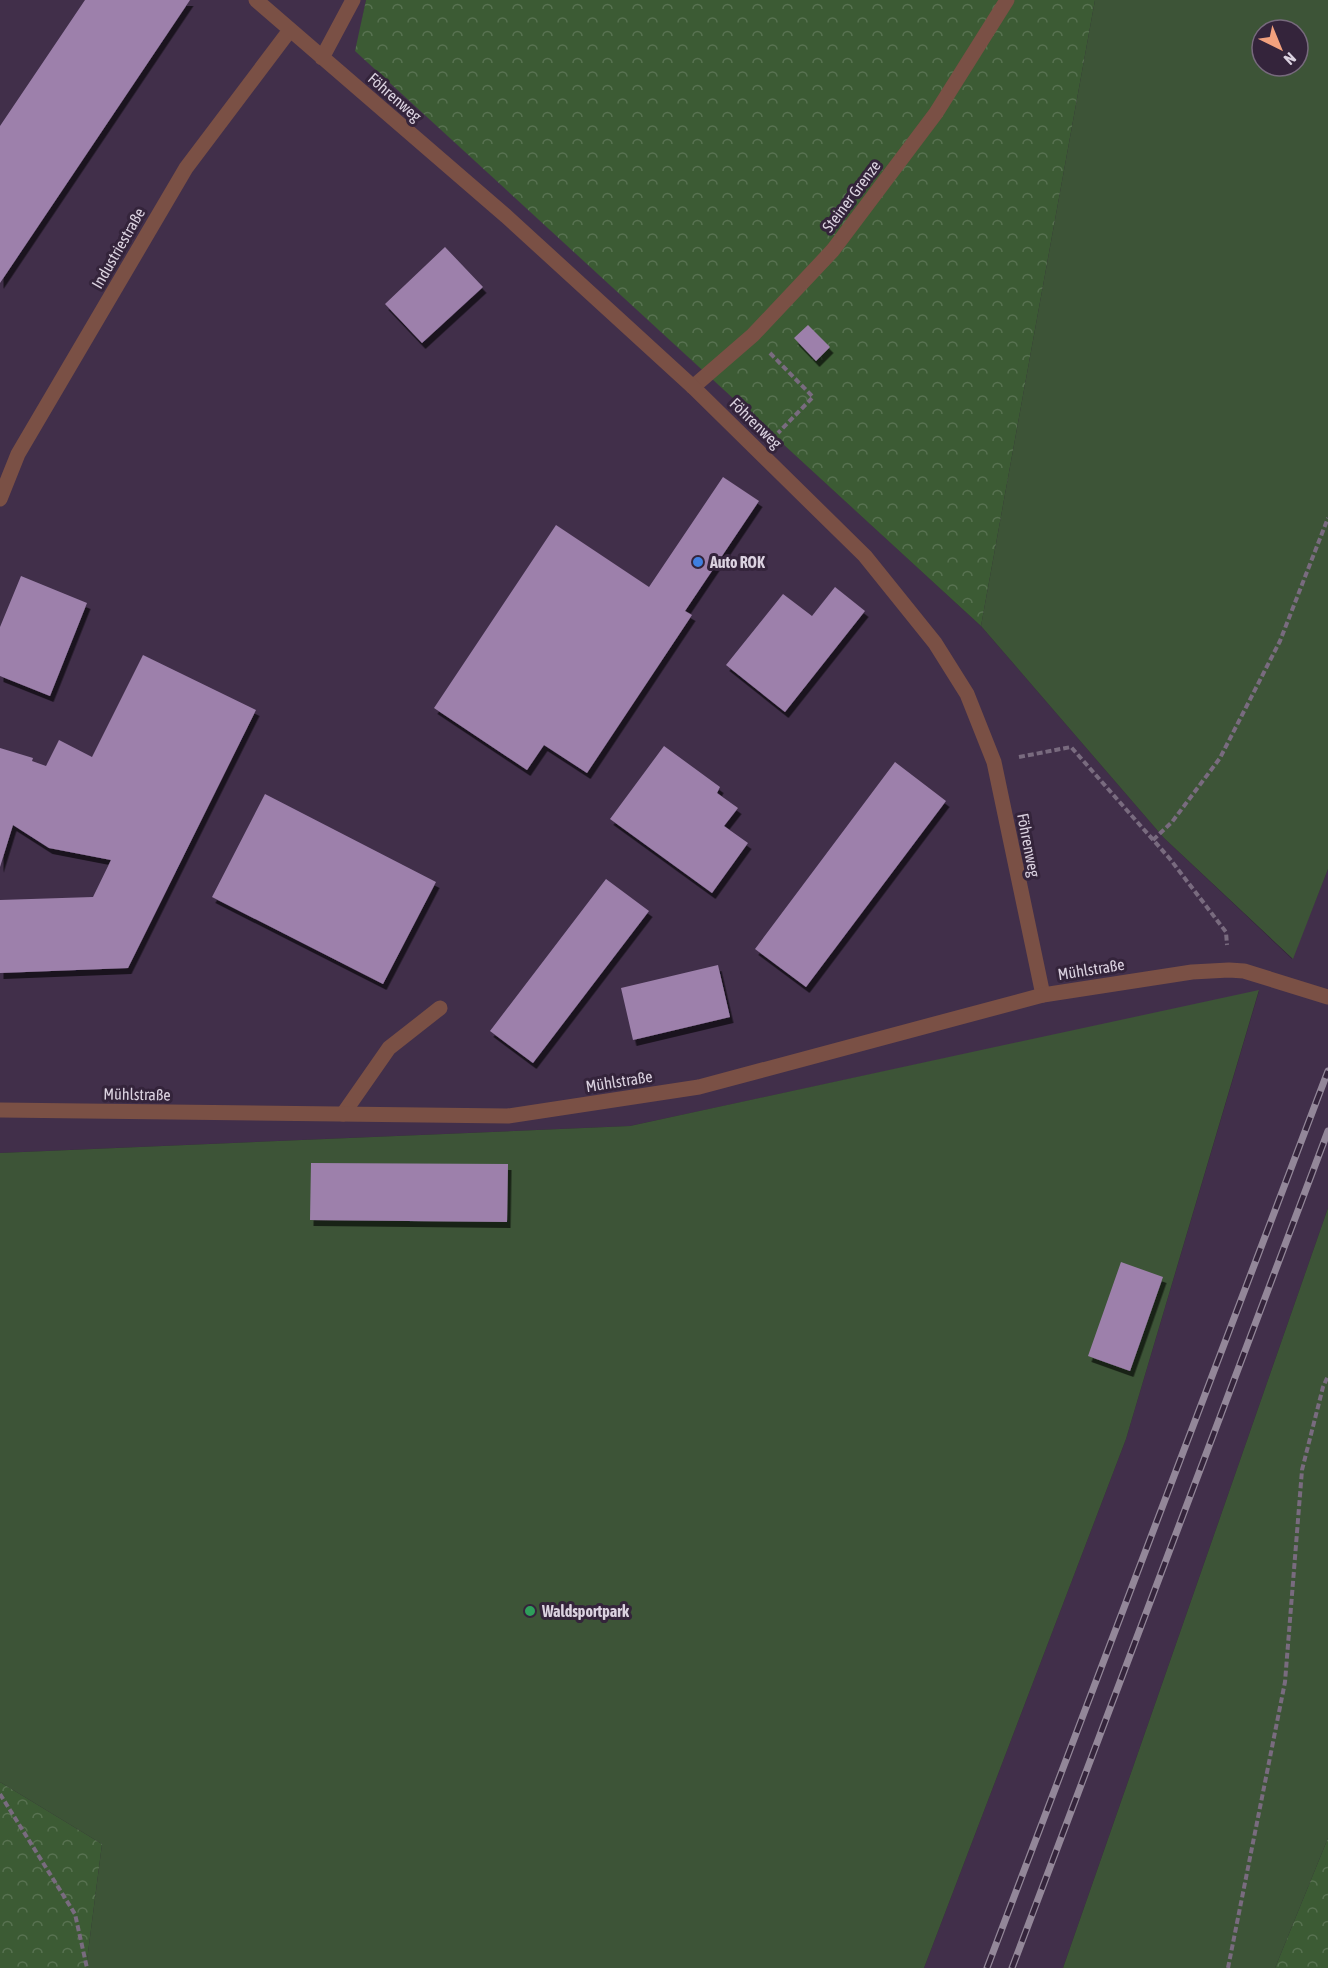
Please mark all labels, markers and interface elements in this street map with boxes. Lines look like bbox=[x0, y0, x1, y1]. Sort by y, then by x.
north arrow bbox=[1250, 18, 1310, 78]
text: N bbox=[1281, 49, 1300, 69]
street label: Föhrenweg bbox=[364, 69, 425, 126]
street label: Steiner Grenze bbox=[818, 157, 884, 235]
street label: Industriestraße bbox=[88, 205, 148, 291]
street label: Föhrenweg bbox=[726, 394, 786, 453]
place label: Auto ROK bbox=[709, 553, 765, 571]
marker: Auto ROK bbox=[691, 555, 705, 569]
street label: Föhrenweg bbox=[1013, 812, 1044, 879]
street label: Mühlstraße bbox=[1056, 955, 1126, 983]
street label: Mühlstraße bbox=[584, 1067, 654, 1095]
street label: Mühlstraße bbox=[103, 1084, 171, 1104]
place label: Waldsportpark bbox=[541, 1602, 630, 1620]
marker: Waldsportpark bbox=[523, 1604, 537, 1618]

